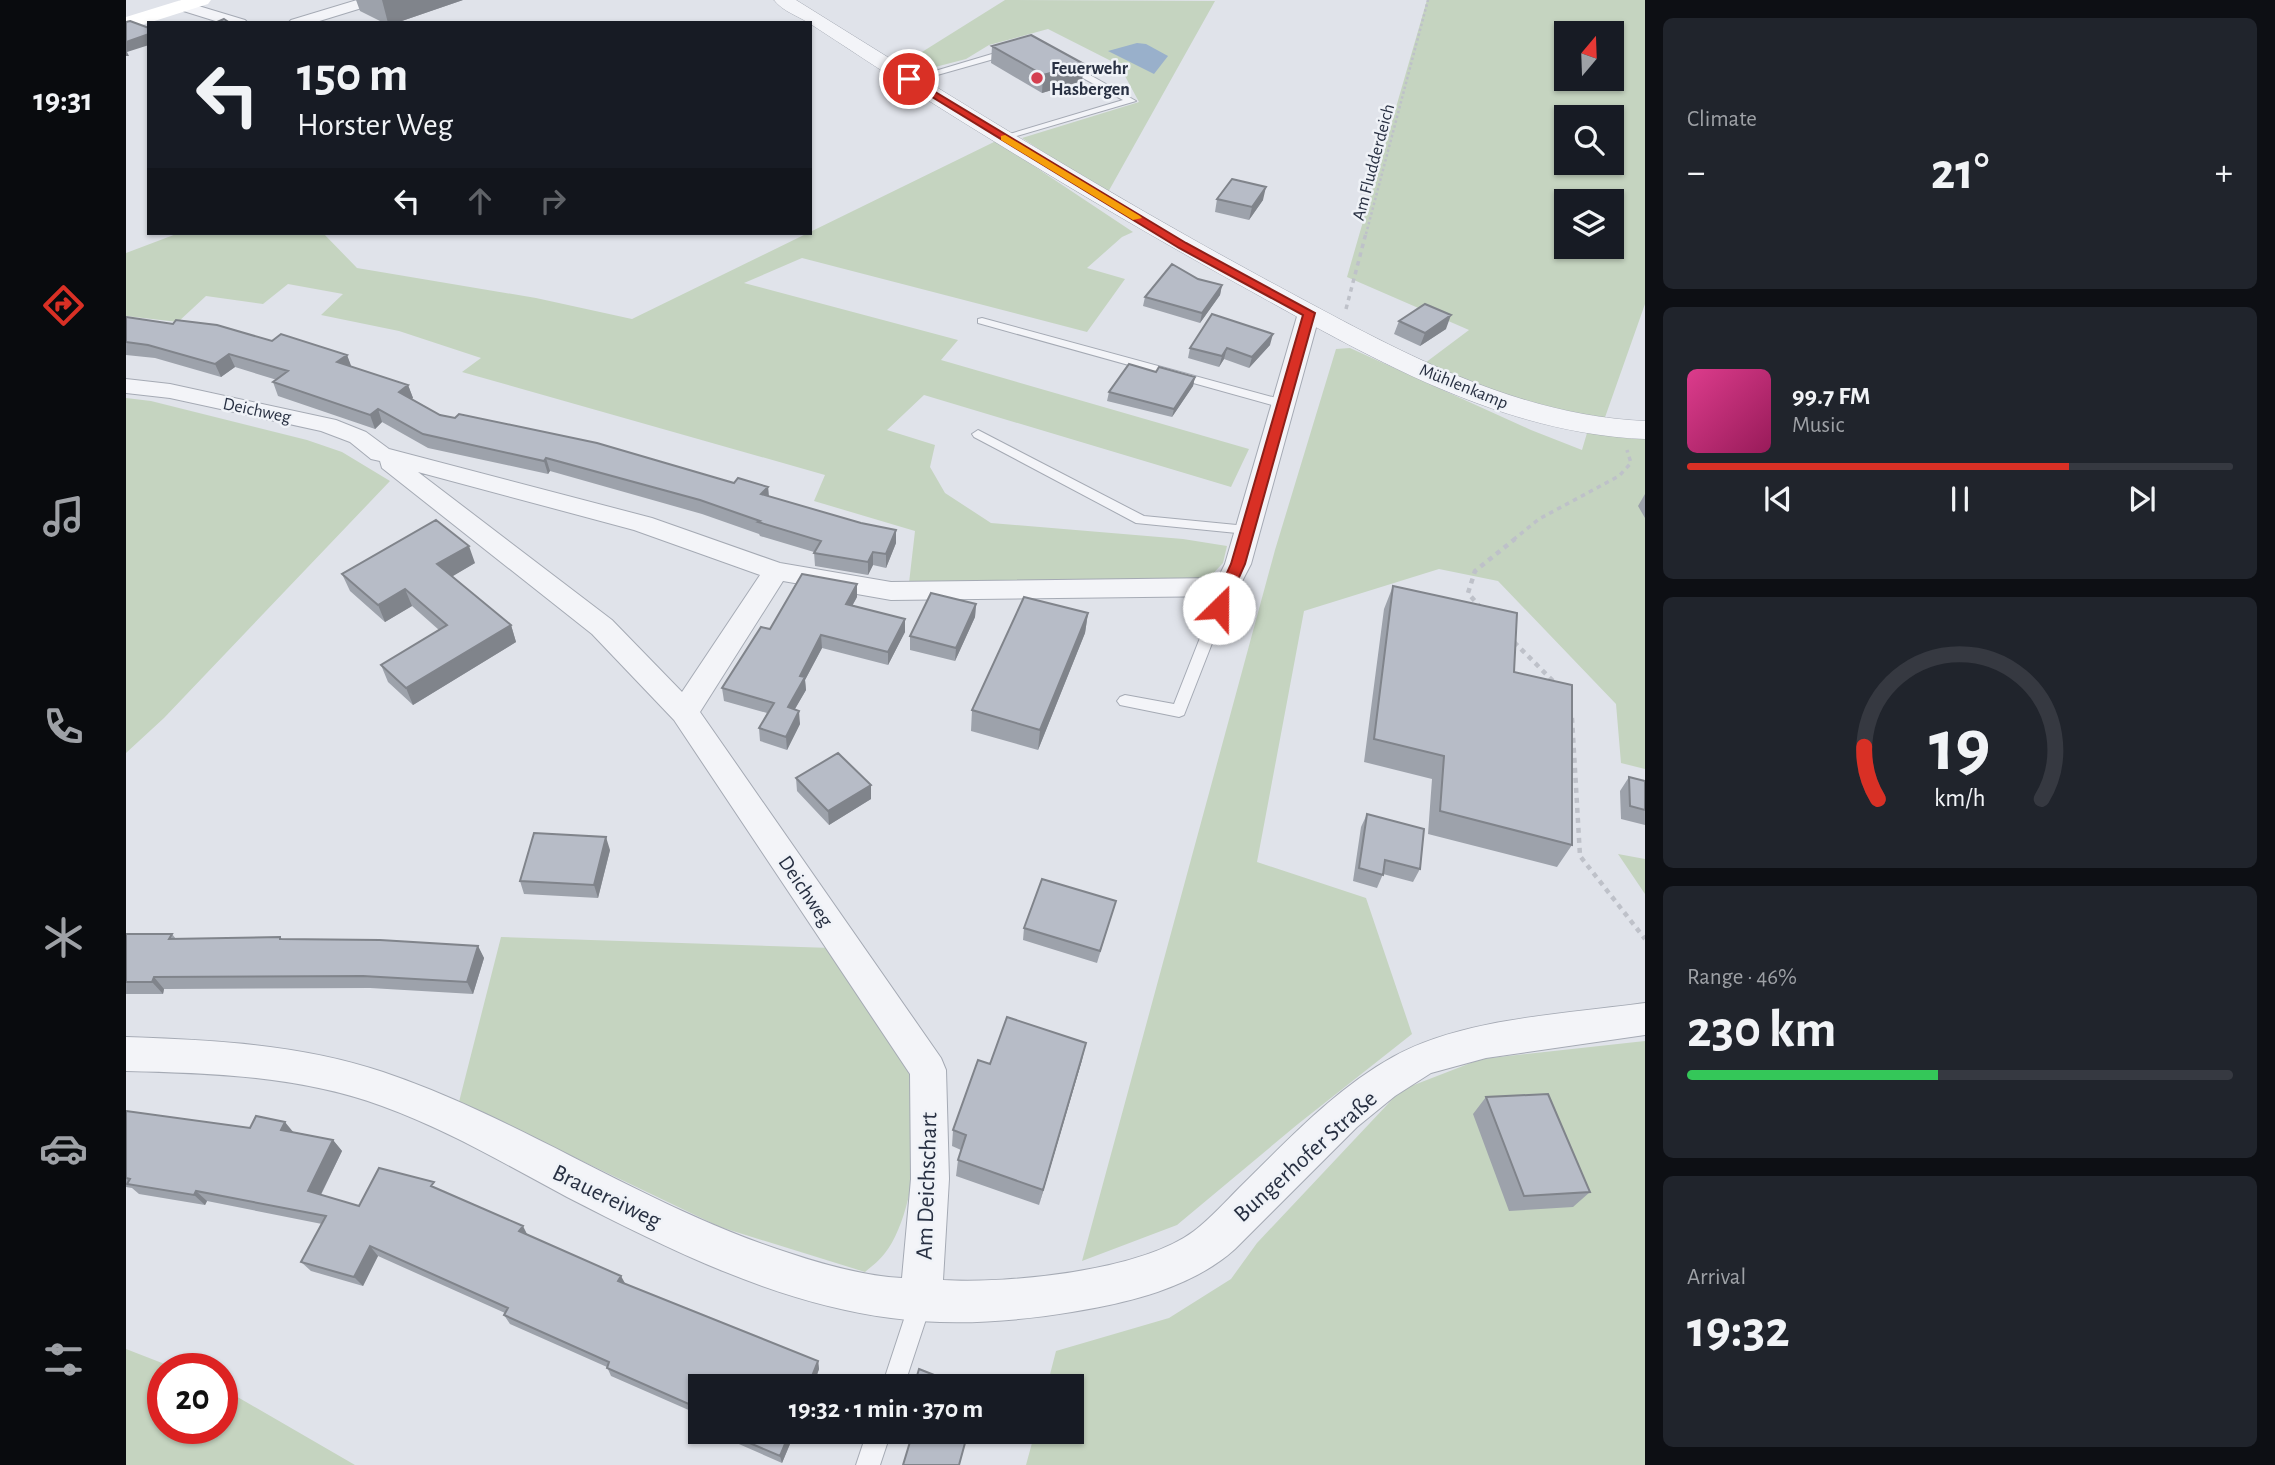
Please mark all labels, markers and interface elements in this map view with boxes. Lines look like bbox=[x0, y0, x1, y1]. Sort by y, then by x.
north arrow bbox=[1554, 21, 1624, 91]
map controls bbox=[1554, 21, 1624, 259]
icon: left bbox=[182, 49, 273, 140]
pin bbox=[879, 49, 939, 109]
text: 150 m bbox=[297, 51, 408, 100]
icon: arrive bbox=[890, 60, 928, 98]
place label: Feuerwehr Hasbergen bbox=[1051, 60, 1130, 99]
marker: Feuerwehr Hasbergen bbox=[1029, 70, 1045, 86]
text: 19:31 bbox=[33, 84, 93, 116]
street label: Am Fludderdeich bbox=[1350, 102, 1398, 223]
button: search bbox=[1554, 105, 1624, 175]
text: Climate bbox=[1687, 108, 1757, 131]
text: Horster Weg bbox=[297, 109, 453, 141]
text: 21° bbox=[1931, 146, 1989, 198]
text: − bbox=[1687, 154, 1705, 192]
text: + bbox=[2215, 154, 2233, 192]
icon: left bbox=[388, 182, 426, 220]
icon: ahead bbox=[461, 182, 499, 220]
icon: right bbox=[534, 182, 572, 220]
button: layers bbox=[1554, 189, 1624, 259]
icon: directions bbox=[39, 281, 88, 330]
street label: Mühlenkamp bbox=[1417, 361, 1511, 413]
text: 99.7 FM bbox=[1792, 383, 1871, 409]
street label: Deichweg bbox=[221, 395, 293, 427]
text: Music bbox=[1792, 414, 1844, 437]
icon: previous bbox=[1759, 480, 1797, 518]
icon: pause bbox=[1941, 480, 1979, 518]
icon: next bbox=[2123, 480, 2161, 518]
icon: music bbox=[39, 492, 88, 541]
position arrow bbox=[1182, 571, 1256, 645]
icon: phone bbox=[39, 702, 88, 751]
text: 19 bbox=[1929, 711, 1991, 784]
text: km/h bbox=[1934, 785, 1986, 810]
street label: Deichweg bbox=[774, 852, 837, 931]
icon: climate bbox=[39, 913, 88, 962]
text: Range · 46% bbox=[1687, 966, 1797, 989]
text: 230 km bbox=[1687, 1004, 1837, 1056]
street label: Bungerhofer Straße bbox=[1230, 1087, 1382, 1227]
street label: Am Deichschart bbox=[912, 1111, 942, 1260]
icon: car bbox=[39, 1124, 88, 1173]
street label: Brauereiweg bbox=[549, 1160, 665, 1234]
text: Arrival bbox=[1687, 1266, 1746, 1289]
text: 19:32 bbox=[1687, 1304, 1790, 1356]
icon: filters bbox=[39, 1335, 88, 1384]
speed limit sign: 20 bbox=[147, 1353, 238, 1444]
text: 19:32 · 1 min · 370 m bbox=[789, 1396, 983, 1422]

